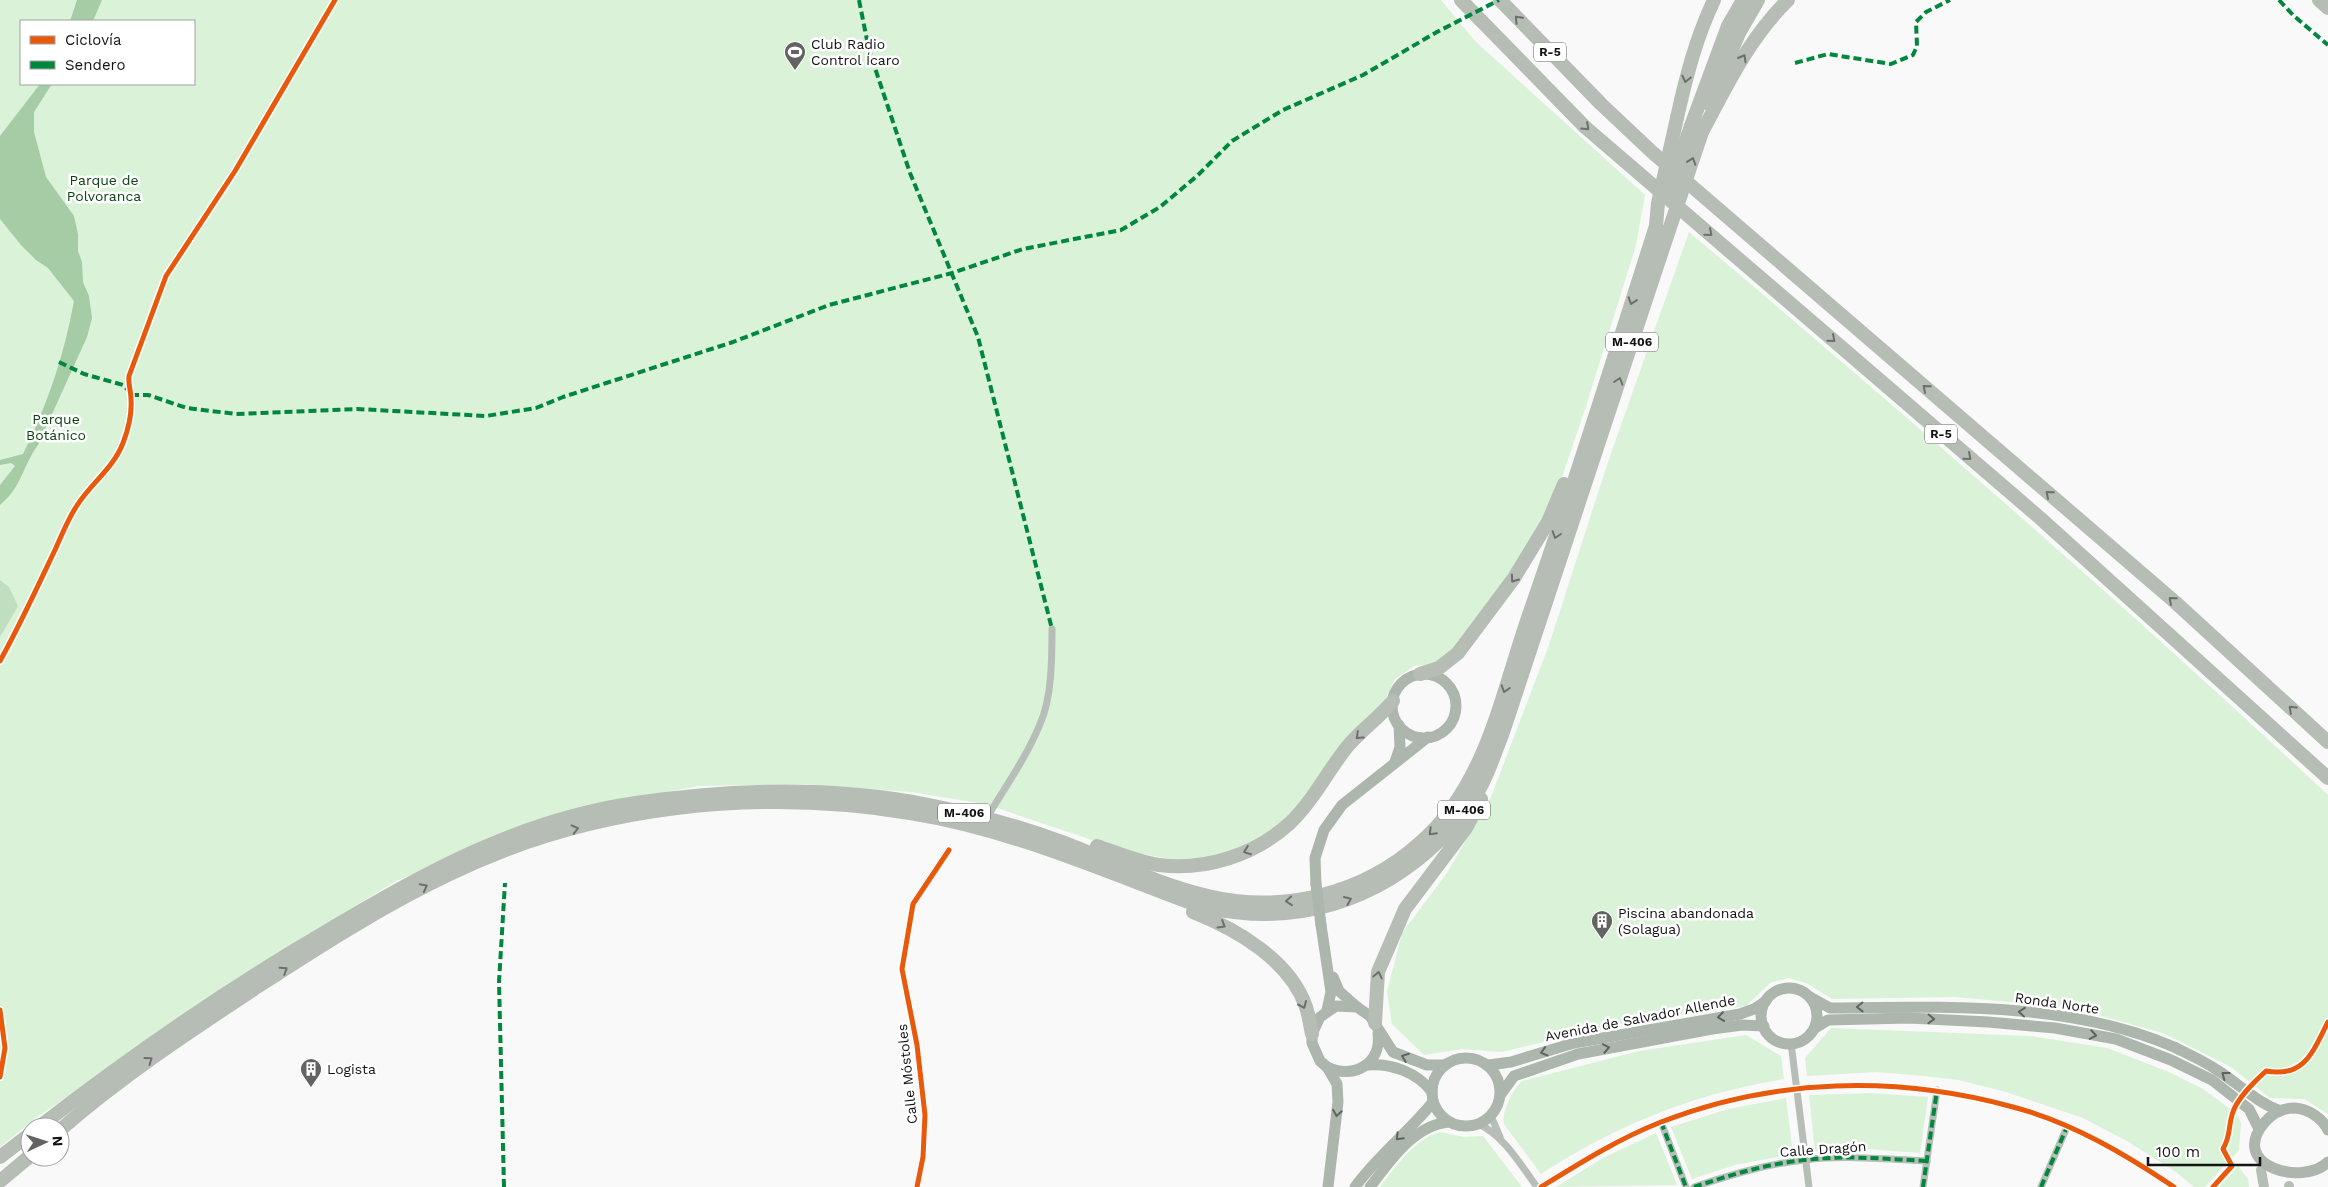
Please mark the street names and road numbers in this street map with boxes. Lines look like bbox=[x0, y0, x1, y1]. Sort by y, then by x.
road number: R-5 bbox=[1534, 42, 1566, 62]
road number: M-406 bbox=[1606, 332, 1658, 352]
road number: R-5 bbox=[1925, 424, 1957, 444]
road number: M-406 bbox=[1438, 800, 1490, 820]
road number: M-406 bbox=[938, 804, 990, 822]
street label: Ronda Norte bbox=[2014, 989, 2100, 1017]
street label: Avenida de Salvador Allende bbox=[1544, 992, 1736, 1044]
street label: Calle Móstoles bbox=[894, 1023, 920, 1125]
street label: Calle Dragón bbox=[1779, 1138, 1867, 1160]

